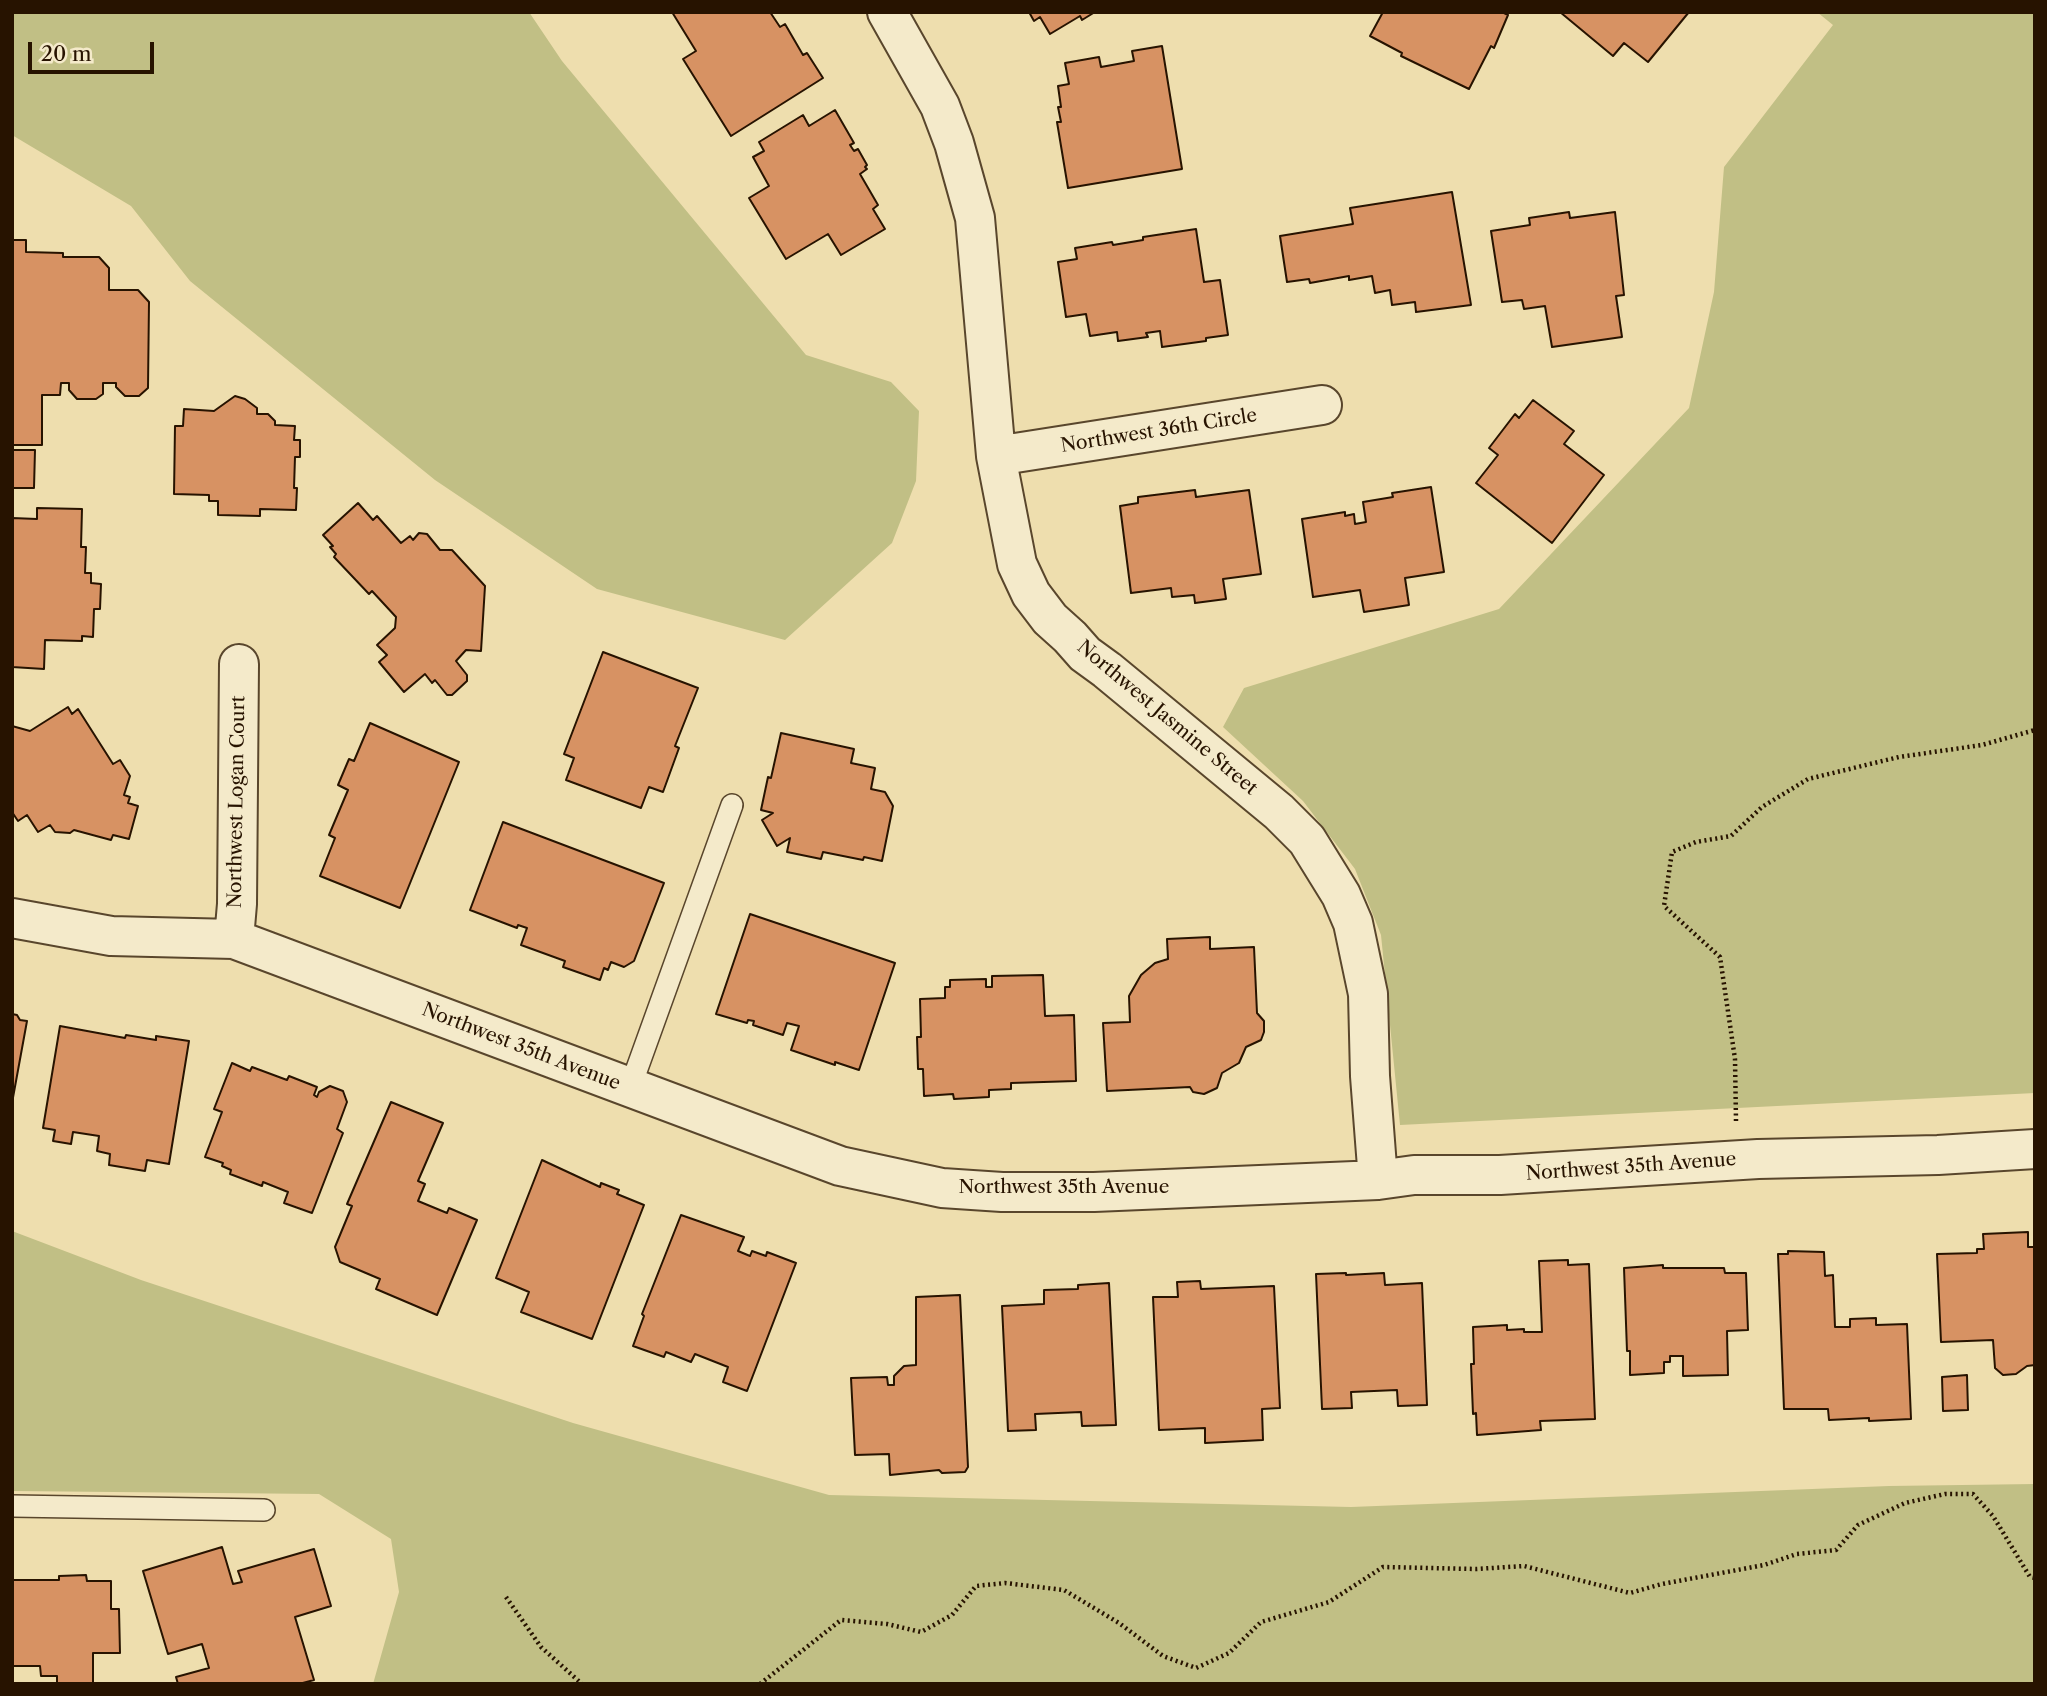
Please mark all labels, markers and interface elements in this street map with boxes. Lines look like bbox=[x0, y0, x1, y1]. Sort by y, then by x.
scale bar bbox=[32, 28, 158, 72]
text: 20 m bbox=[41, 41, 92, 66]
street label: Northwest 36th Circle bbox=[1059, 404, 1259, 458]
street label: Northwest Jasmine Street bbox=[1072, 636, 1262, 800]
street label: Northwest Logan Court bbox=[224, 696, 250, 908]
street label: Northwest 35th Avenue bbox=[419, 999, 623, 1095]
street label: Northwest 35th Avenue bbox=[1525, 1148, 1737, 1186]
street label: Northwest 35th Avenue bbox=[959, 1177, 1169, 1199]

